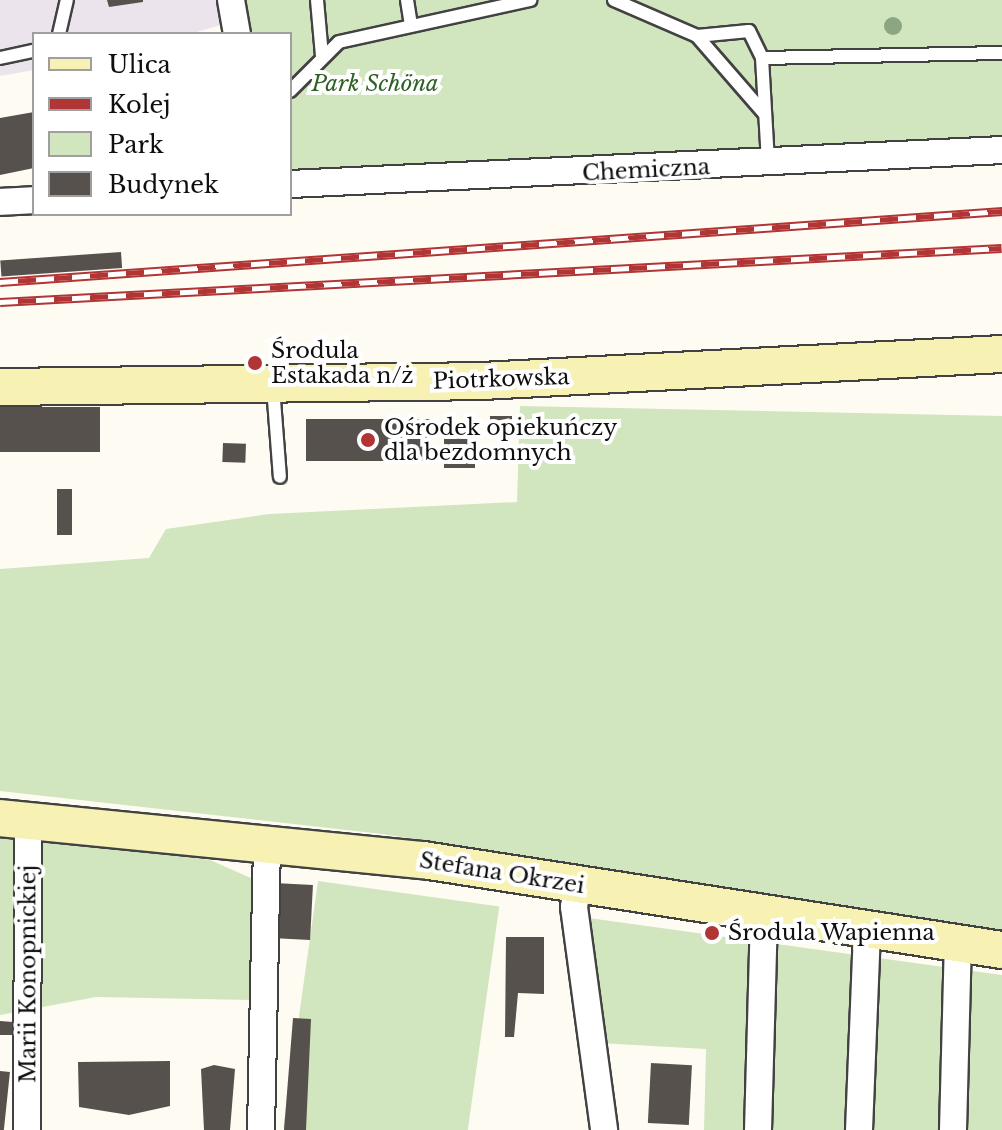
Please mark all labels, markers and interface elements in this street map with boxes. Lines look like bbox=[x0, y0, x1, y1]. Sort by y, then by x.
legend bbox=[32, 32, 292, 216]
text: Ulica bbox=[108, 50, 171, 79]
park label: Park Schöna bbox=[311, 71, 439, 97]
text: Kolej bbox=[108, 90, 171, 119]
text: Park bbox=[108, 130, 164, 159]
street label: Chemiczna bbox=[581, 153, 711, 187]
text: Budynek bbox=[108, 170, 219, 199]
place label: Środula Estakada n/ż bbox=[271, 337, 414, 388]
marker: Środula Estakada n/ż bbox=[246, 354, 264, 372]
street label: Piotrkowska bbox=[432, 363, 570, 395]
place label: Ośrodek opiekuńczy dla bezdomnych bbox=[384, 414, 618, 466]
marker: Ośrodek opiekuńczy dla bezdomnych bbox=[359, 431, 377, 449]
street label: Stefana Okrzei bbox=[418, 847, 586, 899]
street label: Marii Konopnickiej bbox=[15, 865, 41, 1083]
place label: Środula Wapienna bbox=[728, 920, 936, 946]
marker: Środula Wapienna bbox=[703, 924, 721, 942]

